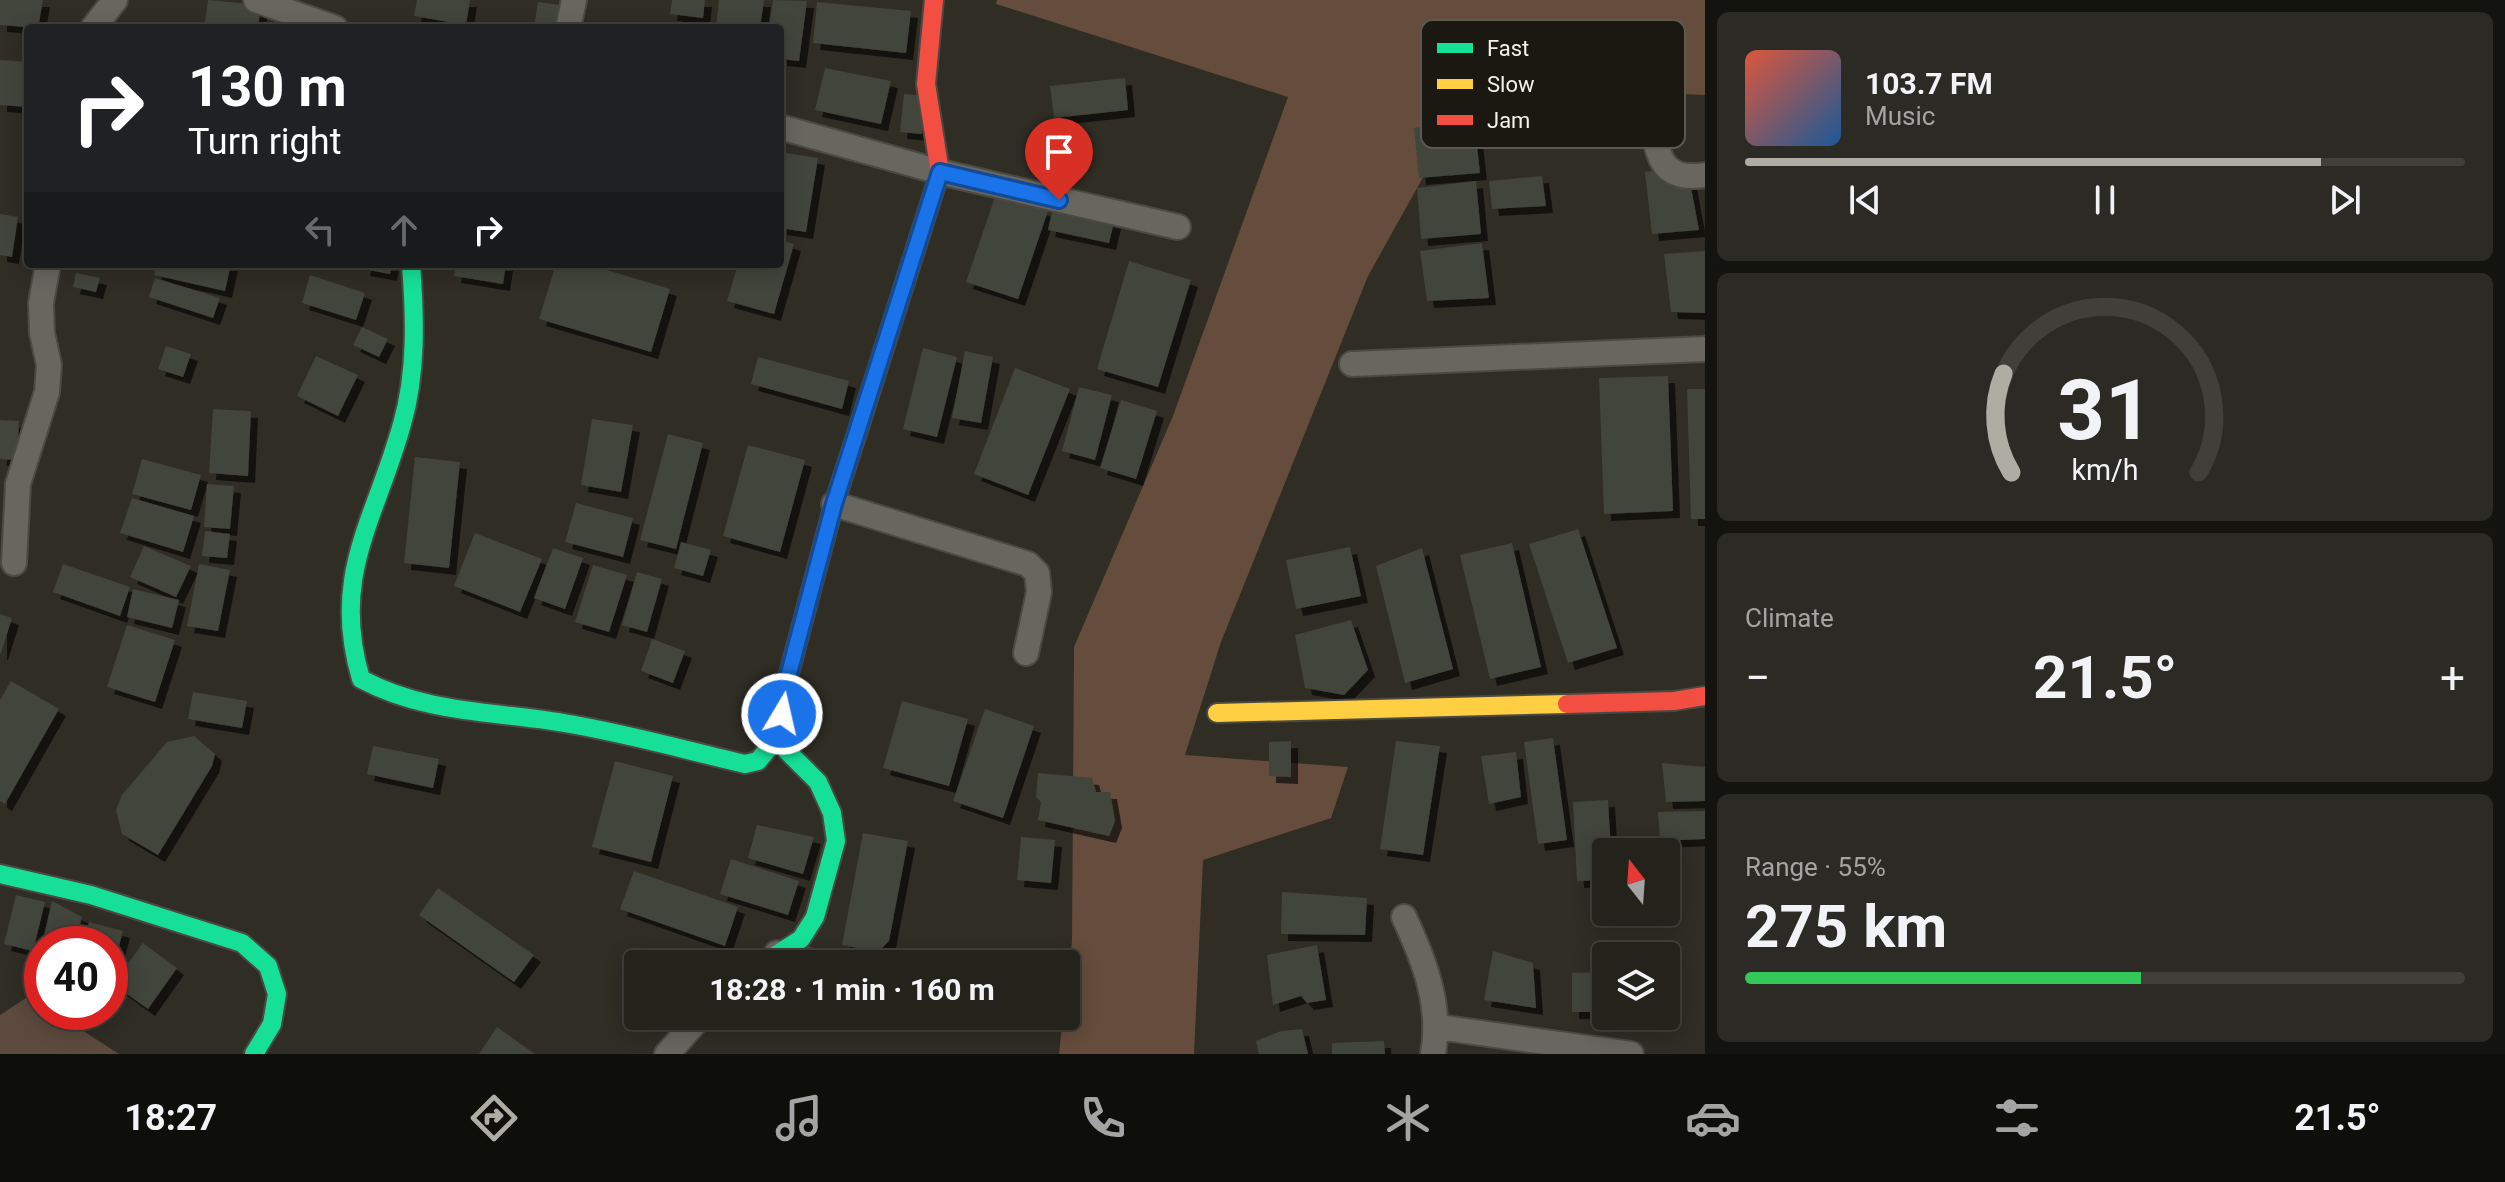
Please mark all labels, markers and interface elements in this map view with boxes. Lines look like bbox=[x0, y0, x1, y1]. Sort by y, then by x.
legend bbox=[1421, 20, 1685, 148]
text: Fast bbox=[1487, 36, 1529, 61]
text: 130 m bbox=[188, 54, 347, 120]
icon: right bbox=[56, 56, 160, 160]
text: 103.7 FM bbox=[1865, 66, 1993, 101]
text: Slow bbox=[1487, 72, 1535, 97]
text: Music bbox=[1865, 101, 1935, 131]
text: Jam bbox=[1487, 108, 1530, 133]
pin bbox=[1025, 118, 1093, 200]
text: Turn right bbox=[188, 121, 341, 163]
icon: arrive bbox=[1037, 130, 1081, 174]
icon: previous bbox=[1843, 178, 1887, 222]
icon: pause bbox=[2083, 178, 2127, 222]
icon: next bbox=[2323, 178, 2367, 222]
icon: left bbox=[298, 208, 342, 252]
icon: ahead bbox=[382, 208, 426, 252]
icon: right bbox=[466, 208, 510, 252]
text: 31 bbox=[2057, 361, 2153, 458]
text: km/h bbox=[2071, 453, 2139, 487]
text: Climate bbox=[1745, 603, 1834, 633]
text: 21.5° bbox=[2033, 642, 2177, 713]
text: − bbox=[1745, 652, 1770, 704]
text: + bbox=[2440, 652, 2465, 704]
position arrow bbox=[740, 672, 824, 756]
north arrow bbox=[1592, 838, 1680, 926]
map controls bbox=[1592, 838, 1680, 1030]
text: Range · 55% bbox=[1745, 852, 1886, 882]
text: 275 km bbox=[1745, 891, 1947, 962]
speed limit sign: 40 bbox=[24, 926, 128, 1030]
button: layers bbox=[1592, 942, 1680, 1030]
text: 18:28 · 1 min · 160 m bbox=[709, 972, 995, 1007]
icon: directions bbox=[466, 1090, 522, 1146]
icon: music bbox=[771, 1090, 827, 1146]
icon: phone bbox=[1075, 1090, 1131, 1146]
icon: climate bbox=[1380, 1090, 1436, 1146]
icon: car bbox=[1685, 1090, 1741, 1146]
icon: filters bbox=[1989, 1090, 2045, 1146]
text: 18:27 bbox=[124, 1097, 217, 1139]
text: 21.5° bbox=[2294, 1097, 2381, 1139]

